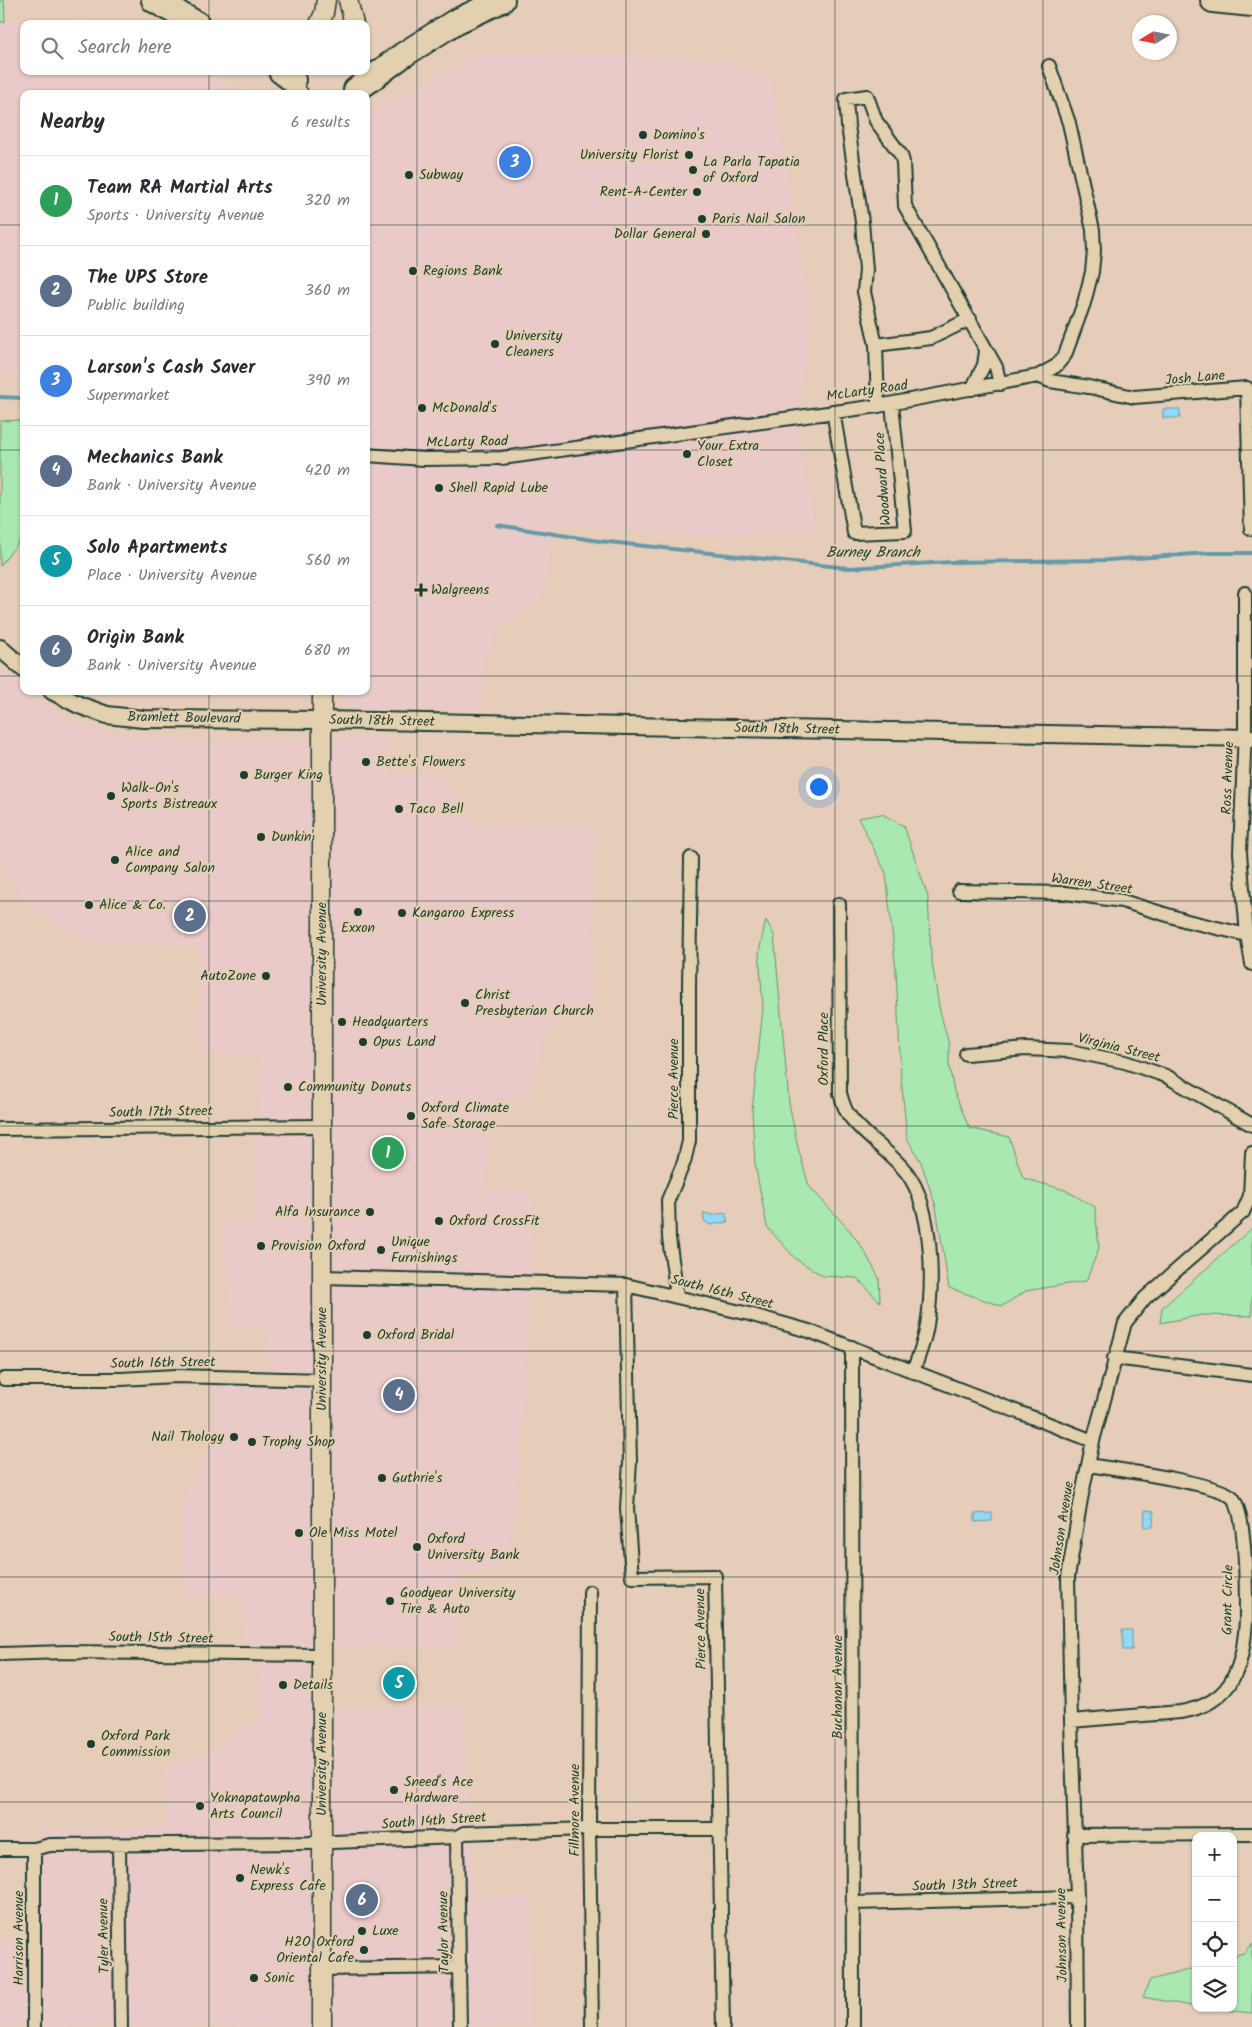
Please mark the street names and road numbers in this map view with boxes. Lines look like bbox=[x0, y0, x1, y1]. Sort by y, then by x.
street label: Josh Lane bbox=[1164, 364, 1227, 392]
street label: McLarty Road bbox=[825, 374, 910, 408]
street label: McLarty Road bbox=[426, 430, 509, 454]
street label: Woodward Place bbox=[869, 431, 897, 527]
street label: Bramlett Boulevard bbox=[127, 706, 242, 730]
street label: South 18th Street bbox=[329, 709, 436, 733]
street label: South 18th Street bbox=[734, 717, 841, 741]
street label: Ross Avenue bbox=[1216, 740, 1240, 815]
street label: Warren Street bbox=[1050, 867, 1135, 901]
street label: University Avenue bbox=[311, 901, 333, 1006]
street label: Oxford Place bbox=[813, 1012, 835, 1086]
street label: Virginia Street bbox=[1076, 1027, 1163, 1069]
street label: Pierce Avenue bbox=[663, 1038, 685, 1120]
street label: South 17th Street bbox=[109, 1100, 214, 1124]
street label: South 16th Street bbox=[668, 1269, 776, 1316]
street label: University Avenue bbox=[311, 1306, 333, 1411]
street label: South 16th Street bbox=[110, 1351, 216, 1375]
street label: Johnson Avenue bbox=[1044, 1479, 1080, 1576]
street label: Grant Circle bbox=[1216, 1564, 1240, 1635]
street label: Pierce Avenue bbox=[689, 1588, 713, 1670]
street label: South 15th Street bbox=[108, 1626, 214, 1650]
street label: Buchanan Avenue bbox=[827, 1634, 849, 1739]
street label: University Avenue bbox=[311, 1711, 333, 1816]
street label: Fillmore Avenue bbox=[564, 1763, 586, 1856]
street label: South 14th Street bbox=[381, 1806, 488, 1836]
street label: South 13th Street bbox=[912, 1872, 1019, 1898]
street label: Johnson Avenue bbox=[1050, 1887, 1074, 1982]
street label: Harrison Avenue bbox=[8, 1890, 30, 1986]
street label: Taylor Avenue bbox=[432, 1890, 456, 1973]
street label: Tyler Avenue bbox=[92, 1897, 116, 1974]

